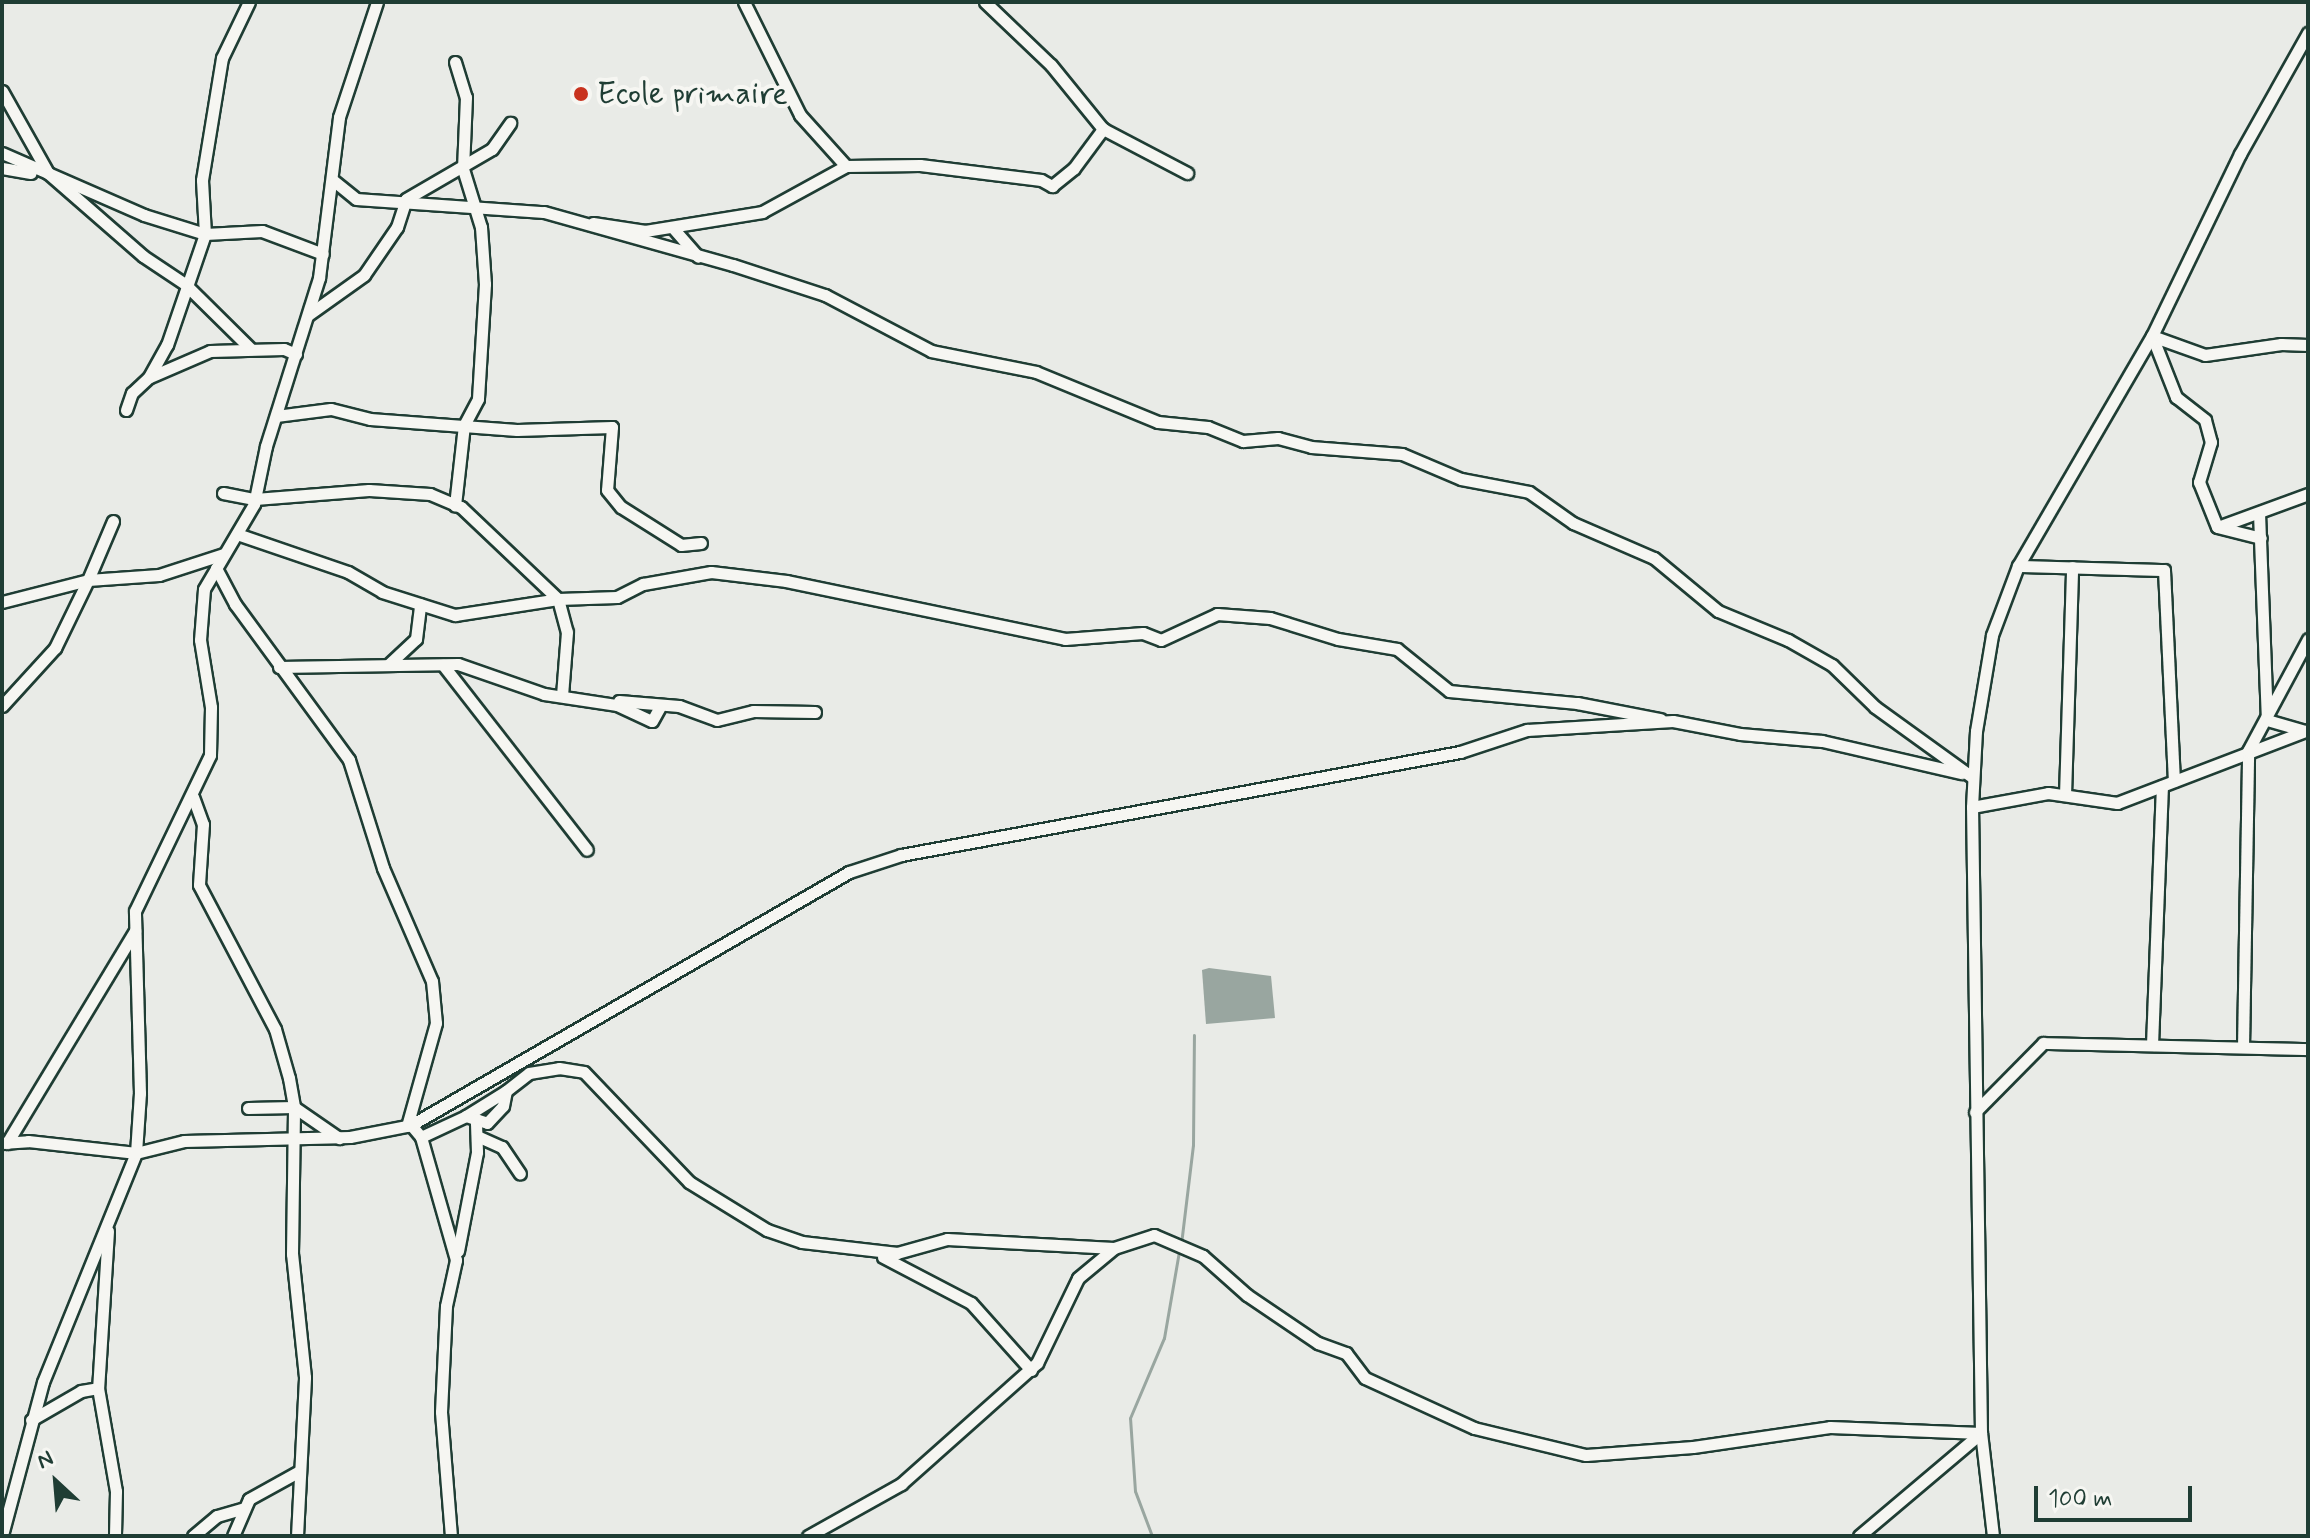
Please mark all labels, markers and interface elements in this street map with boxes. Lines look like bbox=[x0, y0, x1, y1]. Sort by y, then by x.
place label: Ecole primaire bbox=[597, 75, 792, 113]
marker: Ecole primaire bbox=[572, 85, 590, 103]
north arrow bbox=[16, 1442, 96, 1522]
text: N bbox=[33, 1445, 58, 1476]
scale bar bbox=[2038, 1470, 2196, 1520]
text: 100 m bbox=[2048, 1484, 2112, 1515]

